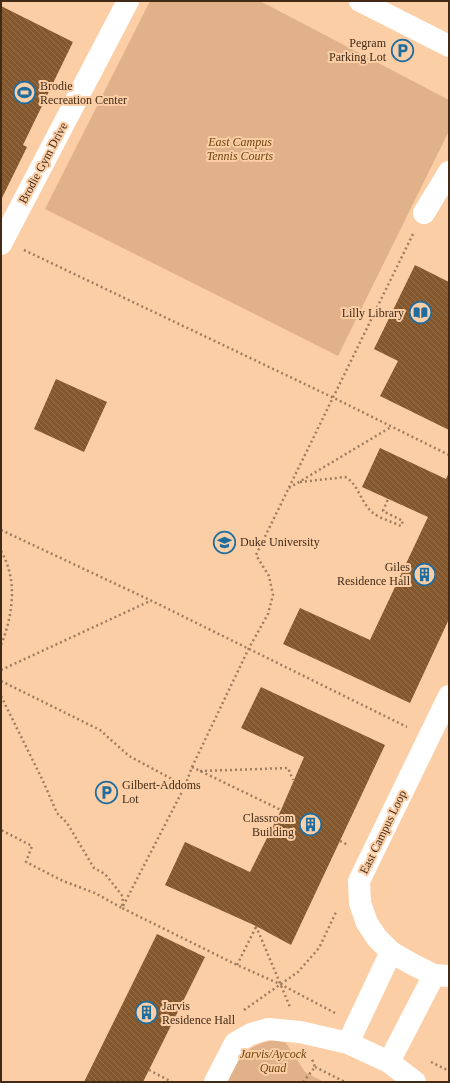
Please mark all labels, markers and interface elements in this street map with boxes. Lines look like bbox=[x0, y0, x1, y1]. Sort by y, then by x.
place label: Pegram Parking Lot bbox=[329, 36, 387, 64]
parking icon: Pegram Parking Lot bbox=[389, 37, 415, 63]
place label: Brodie Recreation Center bbox=[40, 79, 127, 107]
sports icon: Brodie Recreation Center bbox=[12, 80, 38, 106]
street label: Brodie Gym Drive bbox=[16, 120, 70, 206]
park label: East Campus Tennis Courts bbox=[207, 135, 274, 163]
library icon: Lilly Library bbox=[407, 300, 433, 326]
place label: Lilly Library bbox=[342, 306, 404, 320]
school or university icon: Duke University bbox=[212, 529, 238, 555]
place label: Duke University bbox=[240, 535, 320, 549]
place label: Giles Residence Hall bbox=[337, 560, 411, 588]
building icon: Giles Residence Hall bbox=[412, 561, 438, 587]
place label: Gilbert-Addoms Lot bbox=[122, 778, 201, 806]
parking icon: Gilbert-Addoms Lot bbox=[94, 779, 120, 805]
street label: East Campus Loop bbox=[357, 788, 409, 876]
place label: Classroom Building bbox=[243, 811, 295, 839]
building icon: Classroom Building bbox=[297, 812, 323, 838]
place label: Jarvis Residence Hall bbox=[162, 999, 236, 1027]
building icon: Jarvis Residence Hall bbox=[134, 1000, 160, 1026]
park label: Jarvis/Aycock Quad bbox=[240, 1047, 307, 1075]

